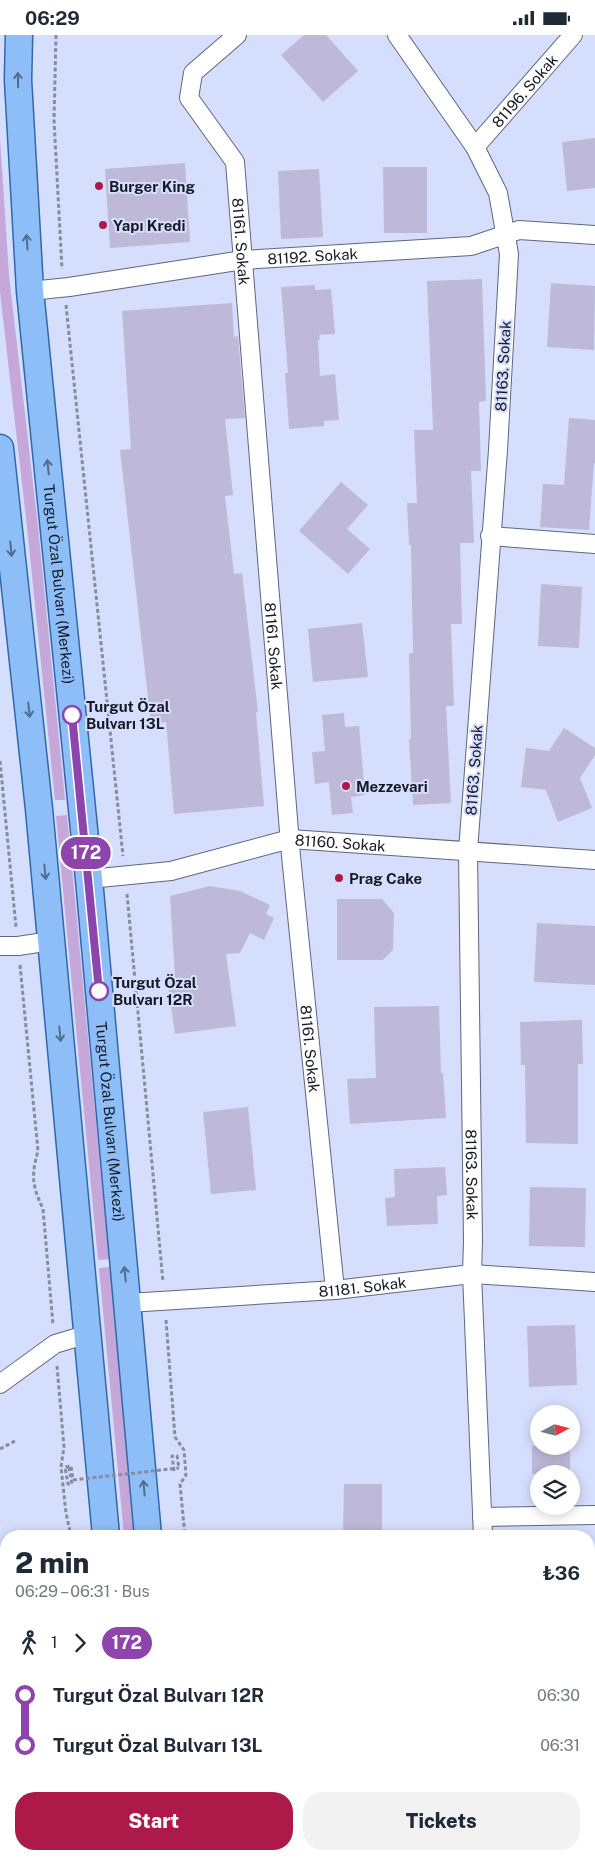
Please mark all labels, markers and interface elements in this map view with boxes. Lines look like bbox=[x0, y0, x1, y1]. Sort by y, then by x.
text: 06:29 bbox=[25, 7, 80, 29]
street label: 81196. Sokak bbox=[488, 51, 561, 130]
one-way arrow bbox=[13, 72, 23, 88]
place label: Burger King bbox=[109, 178, 195, 195]
marker: Burger King bbox=[93, 180, 105, 192]
street label: 81161. Sokak bbox=[229, 197, 253, 286]
place label: Yapı Kredi bbox=[113, 217, 186, 234]
marker: Yapı Kredi bbox=[97, 219, 109, 231]
one-way arrow bbox=[22, 234, 31, 250]
street label: 81192. Sokak bbox=[267, 244, 358, 267]
street label: 81163. Sokak bbox=[492, 320, 514, 412]
one-way arrow bbox=[43, 460, 52, 476]
street label: Turgut Özal Bulvarı (Merkezi) bbox=[41, 483, 78, 685]
one-way arrow bbox=[6, 541, 16, 557]
street label: 81161. Sokak bbox=[262, 602, 286, 691]
place label: Turgut Özal Bulvarı 13L bbox=[86, 698, 170, 732]
one-way arrow bbox=[24, 702, 34, 718]
marker: Turgut Özal Bulvarı 13L bbox=[62, 705, 82, 725]
street label: 81163. Sokak bbox=[462, 724, 486, 816]
place label: Mezzevari bbox=[356, 778, 428, 795]
marker: Mezzevari bbox=[340, 780, 352, 792]
street label: 81160. Sokak bbox=[294, 831, 386, 854]
line badge: 172 bbox=[57, 837, 115, 869]
text: 172 bbox=[71, 842, 101, 863]
one-way arrow bbox=[40, 864, 50, 880]
place label: Prag Cake bbox=[349, 870, 422, 887]
marker: Prag Cake bbox=[333, 872, 345, 884]
place label: Turgut Özal Bulvarı 12R bbox=[113, 974, 197, 1008]
marker: Turgut Özal Bulvarı 12R bbox=[89, 981, 109, 1001]
street label: 81161. Sokak bbox=[298, 1004, 323, 1093]
street label: Turgut Özal Bulvarı (Merkezi) bbox=[93, 1021, 128, 1222]
one-way arrow bbox=[55, 1026, 65, 1042]
street label: 81163. Sokak bbox=[463, 1129, 481, 1220]
one-way arrow bbox=[120, 1266, 130, 1282]
street label: 81181. Sokak bbox=[318, 1273, 407, 1300]
north arrow bbox=[530, 1405, 580, 1455]
map controls bbox=[530, 1405, 580, 1515]
button: layers bbox=[530, 1465, 580, 1515]
one-way arrow bbox=[139, 1480, 149, 1496]
text: 2 min bbox=[15, 1546, 89, 1579]
text: ₺36 bbox=[542, 1562, 580, 1584]
text: 06:29 – 06:31 · Bus bbox=[15, 1582, 150, 1601]
icon: walk bbox=[15, 1629, 43, 1657]
icon: forward bbox=[66, 1629, 94, 1657]
text: 172 bbox=[112, 1632, 142, 1653]
text: 1 bbox=[51, 1633, 58, 1652]
text: Turgut Özal Bulvarı 12R bbox=[53, 1684, 264, 1706]
text: 06:30 bbox=[537, 1686, 580, 1705]
text: Turgut Özal Bulvarı 13L bbox=[53, 1734, 263, 1756]
text: 06:31 bbox=[540, 1736, 580, 1755]
button: Start bbox=[15, 1792, 293, 1850]
button: Tickets bbox=[303, 1792, 580, 1850]

